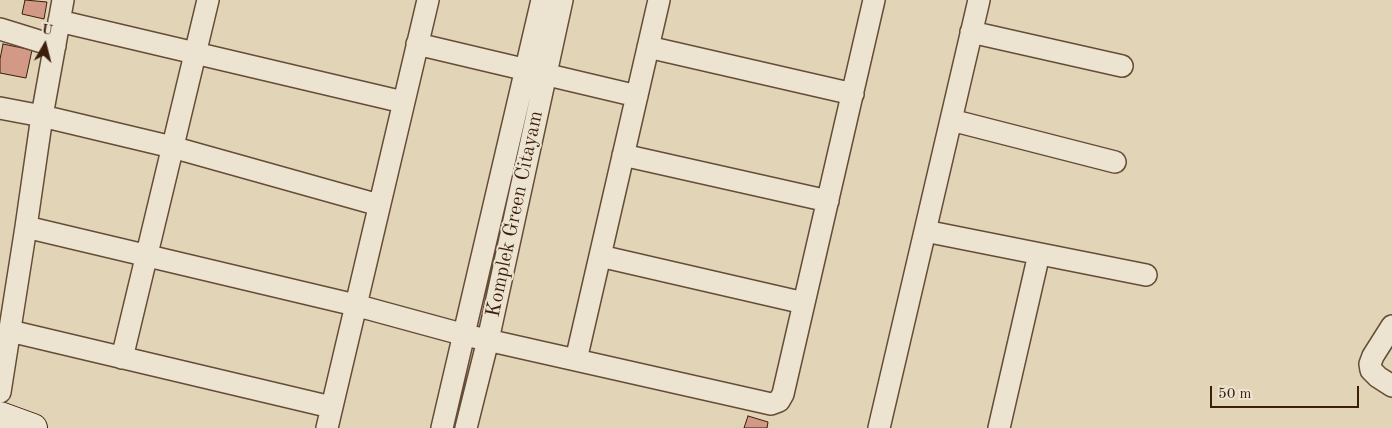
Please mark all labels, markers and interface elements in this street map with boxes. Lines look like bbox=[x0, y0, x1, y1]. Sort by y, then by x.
north arrow bbox=[20, 20, 70, 70]
text: U bbox=[41, 22, 54, 38]
street label: Komplek Green Citayam bbox=[481, 109, 549, 319]
scale bar bbox=[1212, 376, 1361, 408]
text: 50 m bbox=[1218, 387, 1252, 402]

